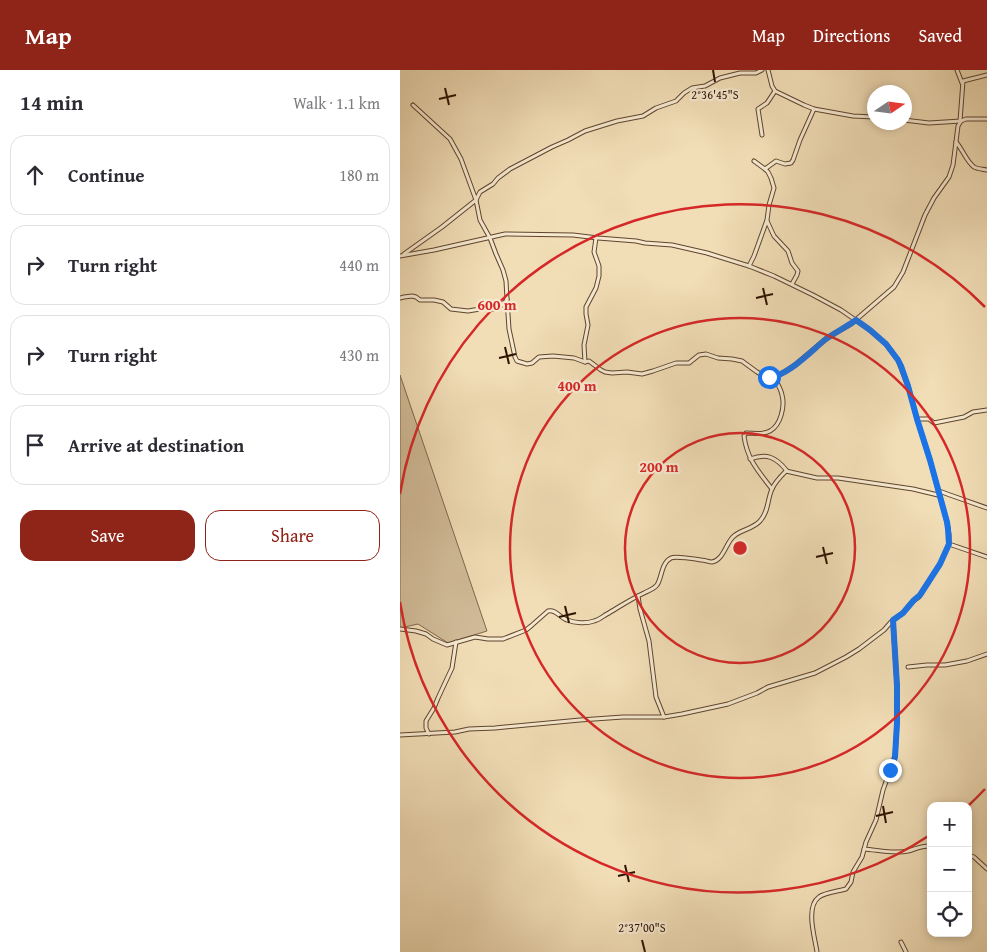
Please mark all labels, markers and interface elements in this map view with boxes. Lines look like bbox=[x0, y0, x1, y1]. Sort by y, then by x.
text: Map bbox=[25, 18, 72, 53]
text: Map bbox=[752, 22, 785, 49]
text: Directions bbox=[813, 22, 890, 49]
text: Saved bbox=[918, 22, 962, 49]
north arrow bbox=[867, 85, 912, 130]
text: 2°36'45"S bbox=[691, 86, 739, 103]
text: 14 min bbox=[20, 87, 83, 118]
text: Walk · 1.1 km bbox=[293, 91, 380, 115]
icon: ahead bbox=[21, 161, 49, 189]
text: Continue bbox=[68, 161, 145, 189]
text: 180 m bbox=[339, 163, 379, 187]
icon: right bbox=[21, 251, 49, 279]
text: Turn right bbox=[68, 251, 157, 279]
text: 440 m bbox=[339, 253, 379, 277]
text: 600 m bbox=[477, 294, 517, 315]
icon: right bbox=[21, 341, 49, 369]
text: Turn right bbox=[68, 341, 157, 369]
text: 430 m bbox=[339, 343, 379, 367]
route start bbox=[758, 366, 781, 389]
text: 400 m bbox=[557, 375, 597, 396]
icon: arrive bbox=[21, 431, 49, 459]
text: Arrive at destination bbox=[68, 431, 244, 459]
text: 200 m bbox=[639, 456, 679, 477]
button: Save bbox=[20, 510, 195, 561]
button: Share bbox=[205, 510, 380, 561]
centre of rings bbox=[731, 539, 749, 557]
route end bbox=[879, 759, 902, 782]
map controls bbox=[927, 802, 972, 937]
button: + bbox=[927, 802, 972, 847]
button: − bbox=[927, 847, 972, 892]
button: locate bbox=[927, 892, 972, 937]
text: 2°37'00"S bbox=[618, 919, 666, 936]

